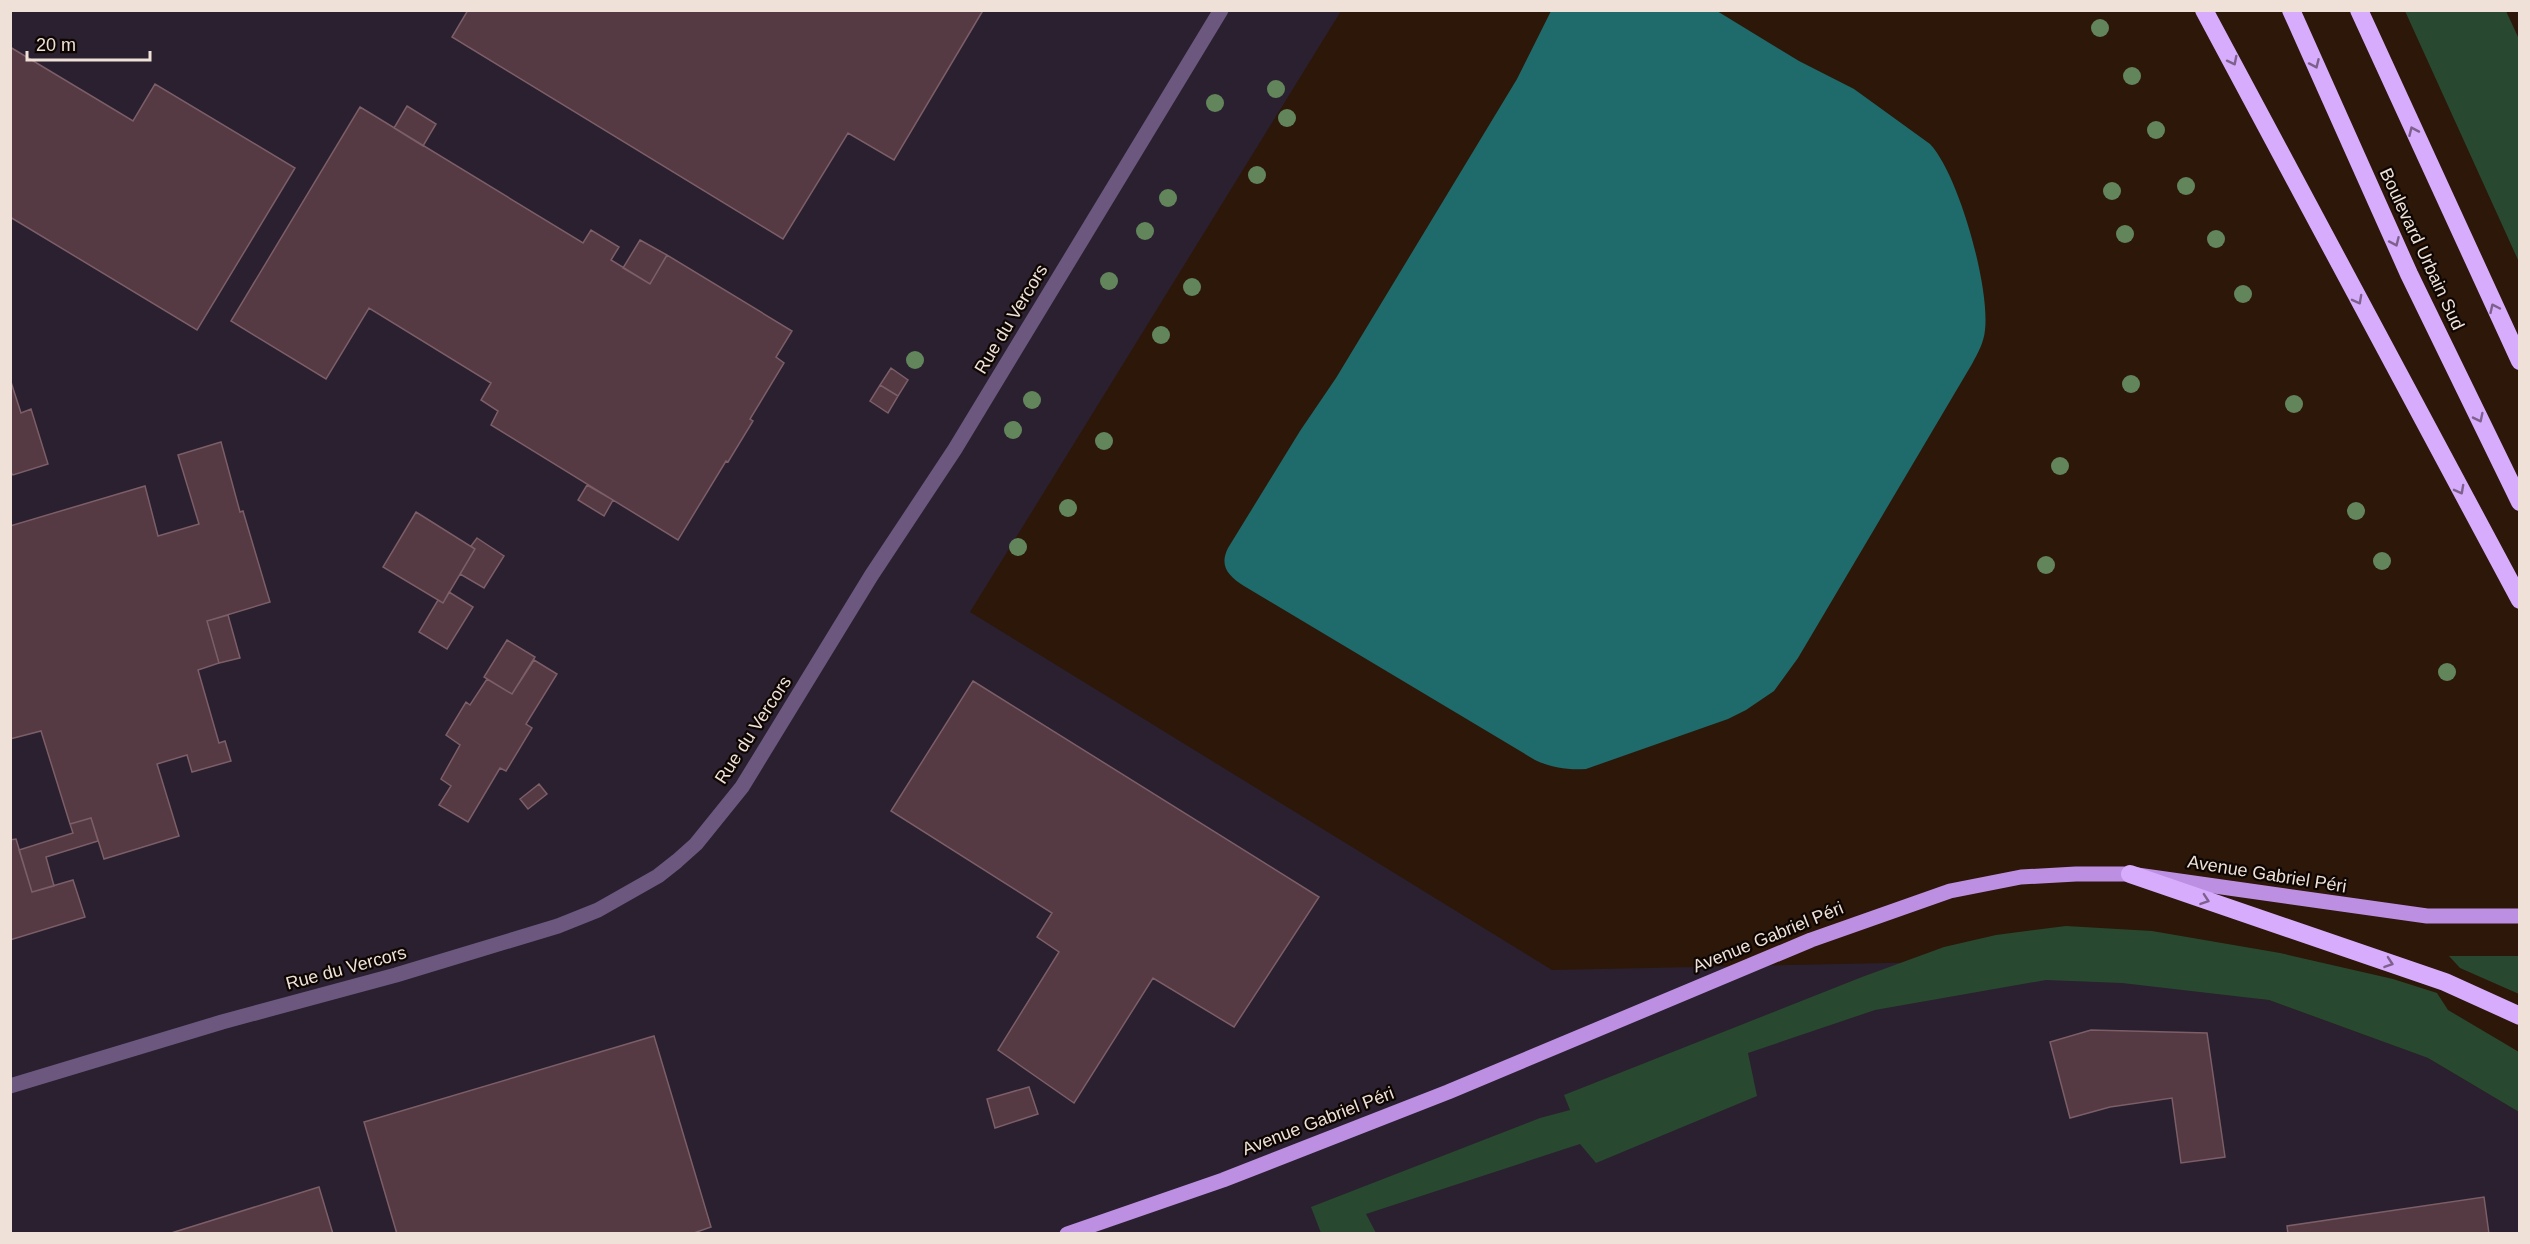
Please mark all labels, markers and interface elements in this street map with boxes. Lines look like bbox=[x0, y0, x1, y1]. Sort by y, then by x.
scale bar bbox=[27, 24, 150, 62]
text: 20 m bbox=[36, 35, 76, 55]
one-way arrow bbox=[2226, 55, 2237, 66]
one-way arrow bbox=[2308, 57, 2320, 68]
one-way arrow bbox=[2408, 126, 2420, 137]
street label: Boulevard Urbain Sud bbox=[2376, 165, 2468, 333]
one-way arrow bbox=[2388, 235, 2400, 246]
street label: Rue du Vercors bbox=[970, 261, 1052, 377]
one-way arrow bbox=[2351, 294, 2362, 304]
one-way arrow bbox=[2490, 303, 2502, 314]
one-way arrow bbox=[2471, 411, 2483, 422]
one-way arrow bbox=[2453, 484, 2464, 494]
street label: Rue du Vercors bbox=[711, 673, 795, 787]
street label: Avenue Gabriel Péri bbox=[2186, 852, 2348, 896]
one-way arrow bbox=[2199, 892, 2210, 905]
street label: Avenue Gabriel Péri bbox=[1690, 898, 1846, 976]
street label: Rue du Vercors bbox=[283, 942, 409, 994]
one-way arrow bbox=[2384, 955, 2394, 968]
street label: Avenue Gabriel Péri bbox=[1239, 1083, 1397, 1159]

